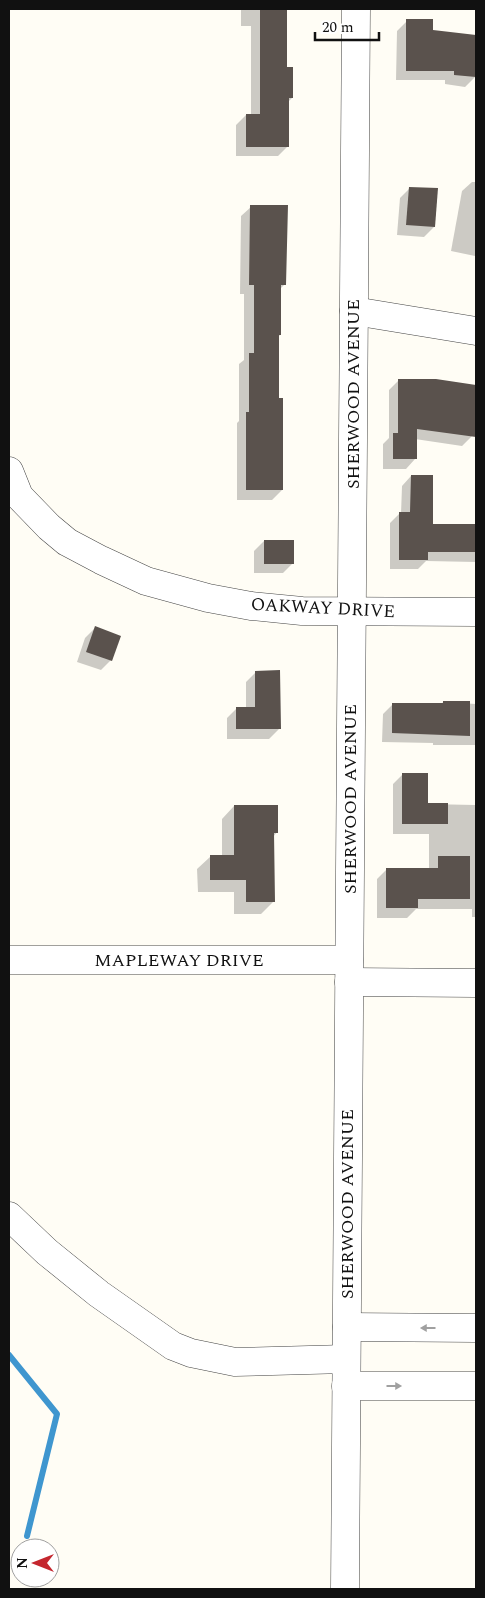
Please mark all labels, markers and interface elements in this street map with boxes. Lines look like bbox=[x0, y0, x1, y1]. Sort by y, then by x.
scale bar bbox=[315, 10, 379, 42]
text: 20 m bbox=[322, 16, 354, 39]
street label: SHERWOOD AVENUE bbox=[340, 299, 367, 489]
street label: OAKWAY DRIVE bbox=[250, 591, 396, 625]
street label: SHERWOOD AVENUE bbox=[337, 704, 364, 894]
street label: MAPLEWAY DRIVE bbox=[94, 947, 264, 974]
street label: SHERWOOD AVENUE bbox=[334, 1109, 361, 1299]
one-way arrow bbox=[419, 1324, 435, 1332]
one-way arrow bbox=[387, 1382, 403, 1390]
north arrow bbox=[10, 1538, 60, 1588]
text: N bbox=[12, 1557, 33, 1569]

